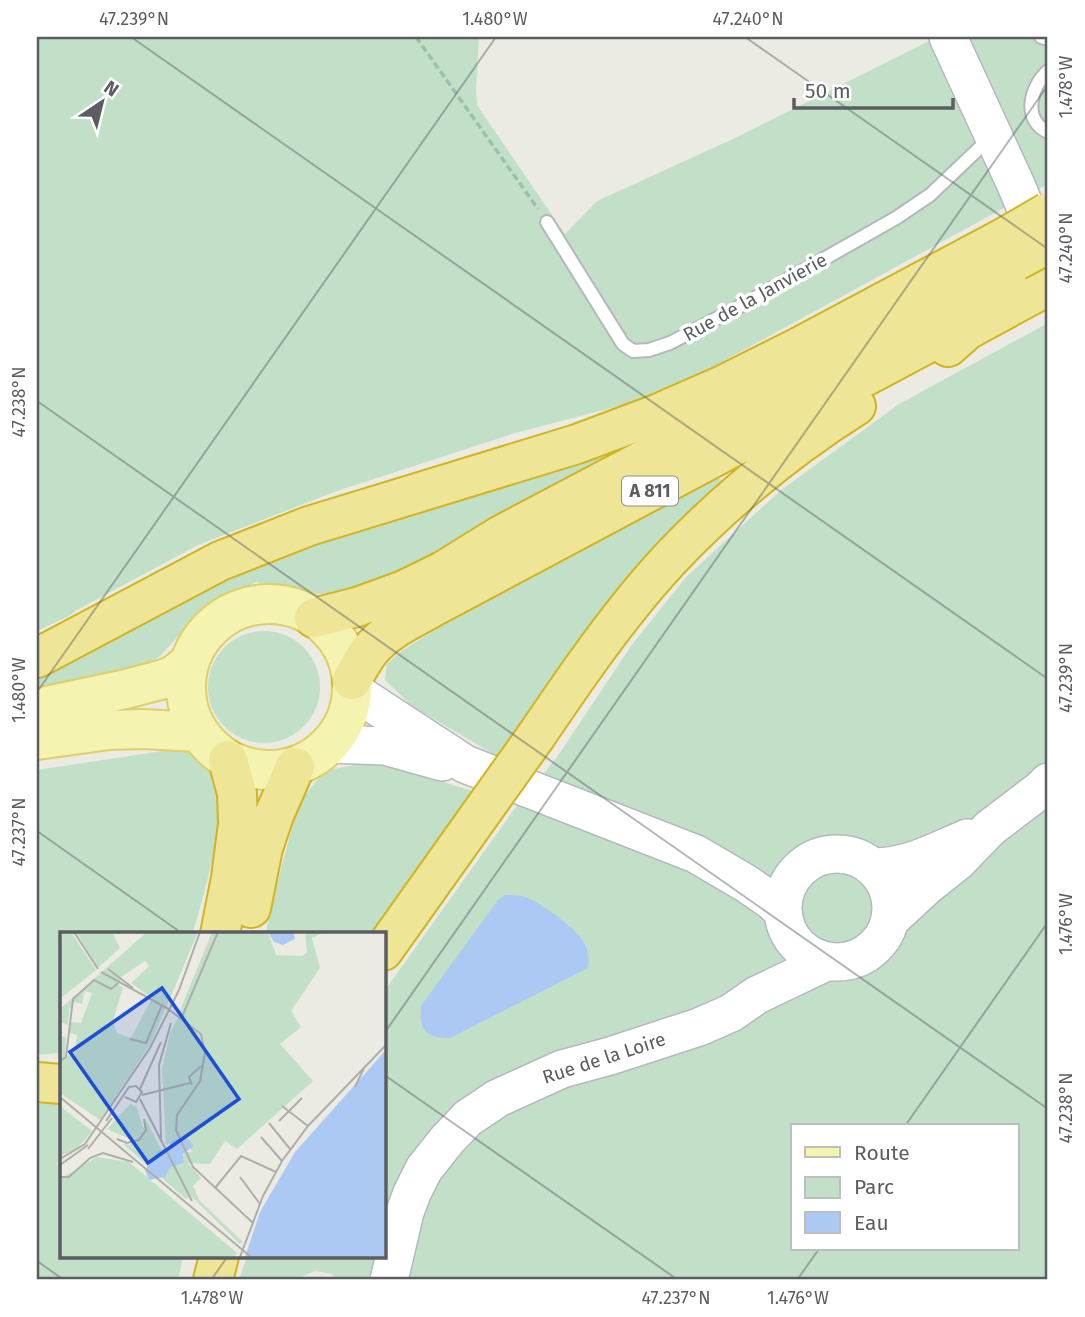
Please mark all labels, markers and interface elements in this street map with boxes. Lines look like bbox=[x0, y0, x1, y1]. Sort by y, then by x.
text: 47.239°N bbox=[99, 8, 169, 30]
text: 1.480°W bbox=[462, 8, 528, 30]
text: 47.240°N bbox=[712, 8, 784, 30]
text: 1.478°W bbox=[1055, 56, 1077, 118]
north arrow bbox=[66, 66, 136, 136]
scale bar bbox=[794, 66, 954, 110]
text: N bbox=[100, 75, 123, 102]
text: 50 m bbox=[805, 78, 851, 104]
text: 47.240°N bbox=[1055, 212, 1077, 284]
street label: Rue de la Janvierie bbox=[679, 248, 831, 346]
text: 47.238°N bbox=[8, 367, 30, 437]
road number: A 811 bbox=[622, 476, 678, 505]
text: 47.239°N bbox=[1055, 643, 1077, 713]
text: 1.480°W bbox=[8, 657, 30, 723]
text: 47.237°N bbox=[8, 797, 30, 867]
text: 1.476°W bbox=[1055, 893, 1077, 955]
inset map bbox=[60, 932, 385, 1258]
street label: Rue de la Loire bbox=[540, 1027, 668, 1089]
text: 47.238°N bbox=[1055, 1073, 1077, 1143]
legend bbox=[791, 1124, 1018, 1250]
text: Route bbox=[854, 1140, 910, 1166]
text: Parc bbox=[854, 1174, 894, 1200]
text: Eau bbox=[854, 1210, 889, 1236]
text: 1.478°W bbox=[181, 1287, 243, 1309]
text: 47.237°N bbox=[641, 1287, 711, 1309]
text: 1.476°W bbox=[767, 1287, 829, 1309]

